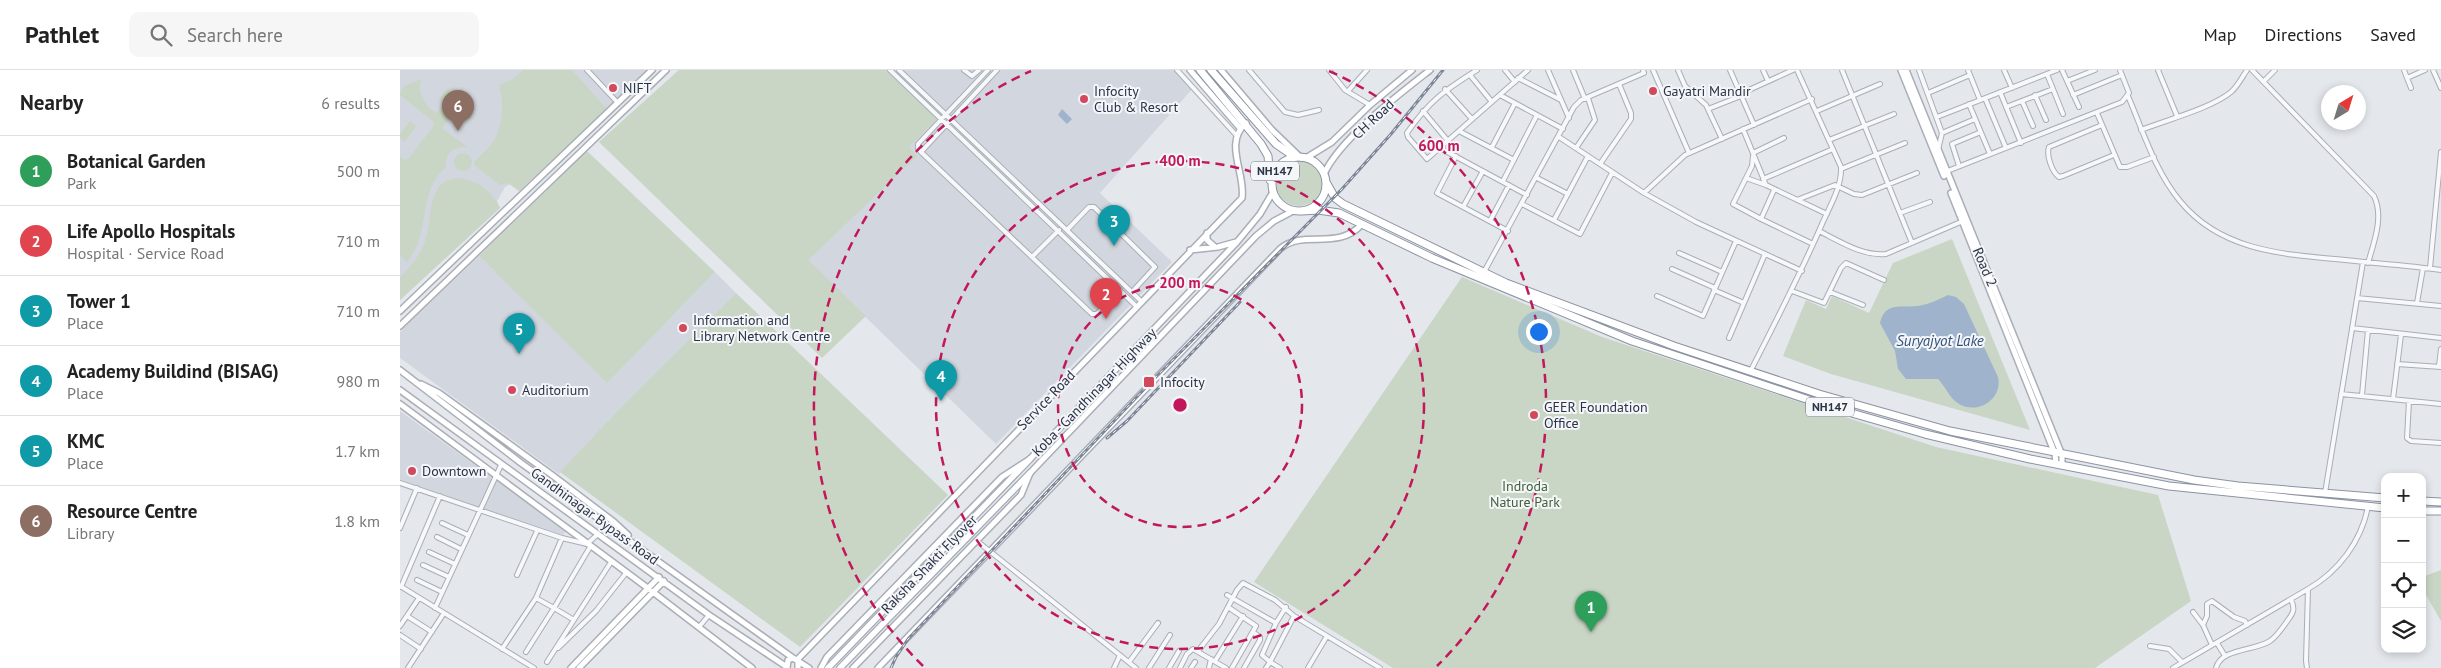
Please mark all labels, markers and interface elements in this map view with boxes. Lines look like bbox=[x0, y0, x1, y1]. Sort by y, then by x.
search box bbox=[129, 12, 479, 57]
text: Pathlet bbox=[25, 19, 99, 50]
icon: search bbox=[147, 21, 175, 49]
text: Search here bbox=[187, 23, 283, 47]
text: Map bbox=[2204, 23, 2236, 46]
text: Directions bbox=[2264, 23, 2342, 46]
text: Saved bbox=[2370, 23, 2416, 46]
place label: NIFT bbox=[623, 79, 652, 97]
marker: NIFT bbox=[607, 82, 619, 94]
place label: Infocity Club & Resort bbox=[1094, 82, 1178, 116]
place label: Gayatri Mandir bbox=[1663, 82, 1751, 100]
marker: Gayatri Mandir bbox=[1647, 85, 1659, 97]
north arrow bbox=[2321, 85, 2366, 130]
text: Nearby bbox=[20, 89, 83, 116]
pin: 6 bbox=[442, 90, 474, 131]
text: 6 results bbox=[321, 93, 380, 113]
marker: Infocity Club & Resort bbox=[1078, 93, 1090, 105]
street label: CH Road bbox=[1348, 95, 1398, 143]
text: 600 m bbox=[1418, 136, 1460, 155]
text: Botanical Garden bbox=[67, 149, 206, 173]
text: 400 m bbox=[1159, 151, 1201, 170]
text: 1 bbox=[31, 161, 41, 181]
text: 500 m bbox=[337, 161, 380, 181]
road number: NH147 bbox=[1251, 162, 1299, 180]
text: Park bbox=[67, 173, 96, 193]
pin: 3 bbox=[1098, 205, 1130, 246]
text: Life Apollo Hospitals bbox=[67, 219, 235, 243]
text: 2 bbox=[31, 231, 41, 251]
text: 710 m bbox=[337, 231, 380, 251]
text: Hospital · Service Road bbox=[67, 243, 224, 263]
street label: Road 2 bbox=[1969, 245, 2001, 289]
text: 200 m bbox=[1159, 273, 1201, 292]
pin: 2 bbox=[1090, 278, 1122, 319]
text: Tower 1 bbox=[67, 289, 131, 313]
text: 3 bbox=[31, 301, 41, 321]
text: 710 m bbox=[337, 301, 380, 321]
place label: Information and Library Network Centre bbox=[693, 311, 830, 345]
text: Place bbox=[67, 313, 104, 333]
pin: 5 bbox=[503, 313, 535, 354]
your location bbox=[1526, 319, 1552, 345]
marker: Information and Library Network Centre bbox=[677, 322, 689, 334]
street label: Koba - Gandhinagar Highway bbox=[1028, 324, 1161, 460]
water label: Suryajyot Lake bbox=[1896, 331, 1984, 350]
text: Academy Buildind (BISAG) bbox=[67, 359, 279, 383]
pin: 4 bbox=[925, 360, 957, 401]
street label: Service Road bbox=[1013, 366, 1079, 434]
text: 4 bbox=[31, 371, 41, 391]
text: 980 m bbox=[337, 371, 380, 391]
place label: Infocity bbox=[1160, 373, 1205, 391]
marker: Infocity bbox=[1142, 375, 1156, 389]
place label: Auditorium bbox=[522, 381, 589, 399]
text: Place bbox=[67, 383, 104, 403]
marker: Auditorium bbox=[506, 384, 518, 396]
centre of rings bbox=[1171, 396, 1189, 414]
place label: GEER Foundation Office bbox=[1544, 398, 1648, 432]
road number: NH147 bbox=[1806, 398, 1854, 417]
marker: GEER Foundation Office bbox=[1528, 409, 1540, 421]
text: KMC bbox=[67, 429, 105, 453]
text: 5 bbox=[31, 441, 41, 461]
text: 1.7 km bbox=[335, 441, 380, 461]
text: Place bbox=[67, 453, 104, 473]
place label: Downtown bbox=[422, 462, 486, 480]
street label: Gandhinagar Bypass Road bbox=[527, 463, 663, 569]
marker: Downtown bbox=[406, 465, 418, 477]
map controls bbox=[2381, 473, 2426, 653]
button: + bbox=[2381, 473, 2426, 518]
park label: Indroda Nature Park bbox=[1490, 477, 1560, 511]
text: Resource Centre bbox=[67, 499, 197, 523]
text: 6 bbox=[31, 511, 41, 531]
text: 1.8 km bbox=[334, 511, 380, 531]
street label: Raksha Shakti Flyover bbox=[877, 511, 981, 617]
button: − bbox=[2381, 518, 2426, 563]
text: Library bbox=[67, 523, 114, 543]
button: locate bbox=[2381, 563, 2426, 608]
pin: 1 bbox=[1575, 591, 1607, 632]
button: layers bbox=[2381, 608, 2426, 653]

